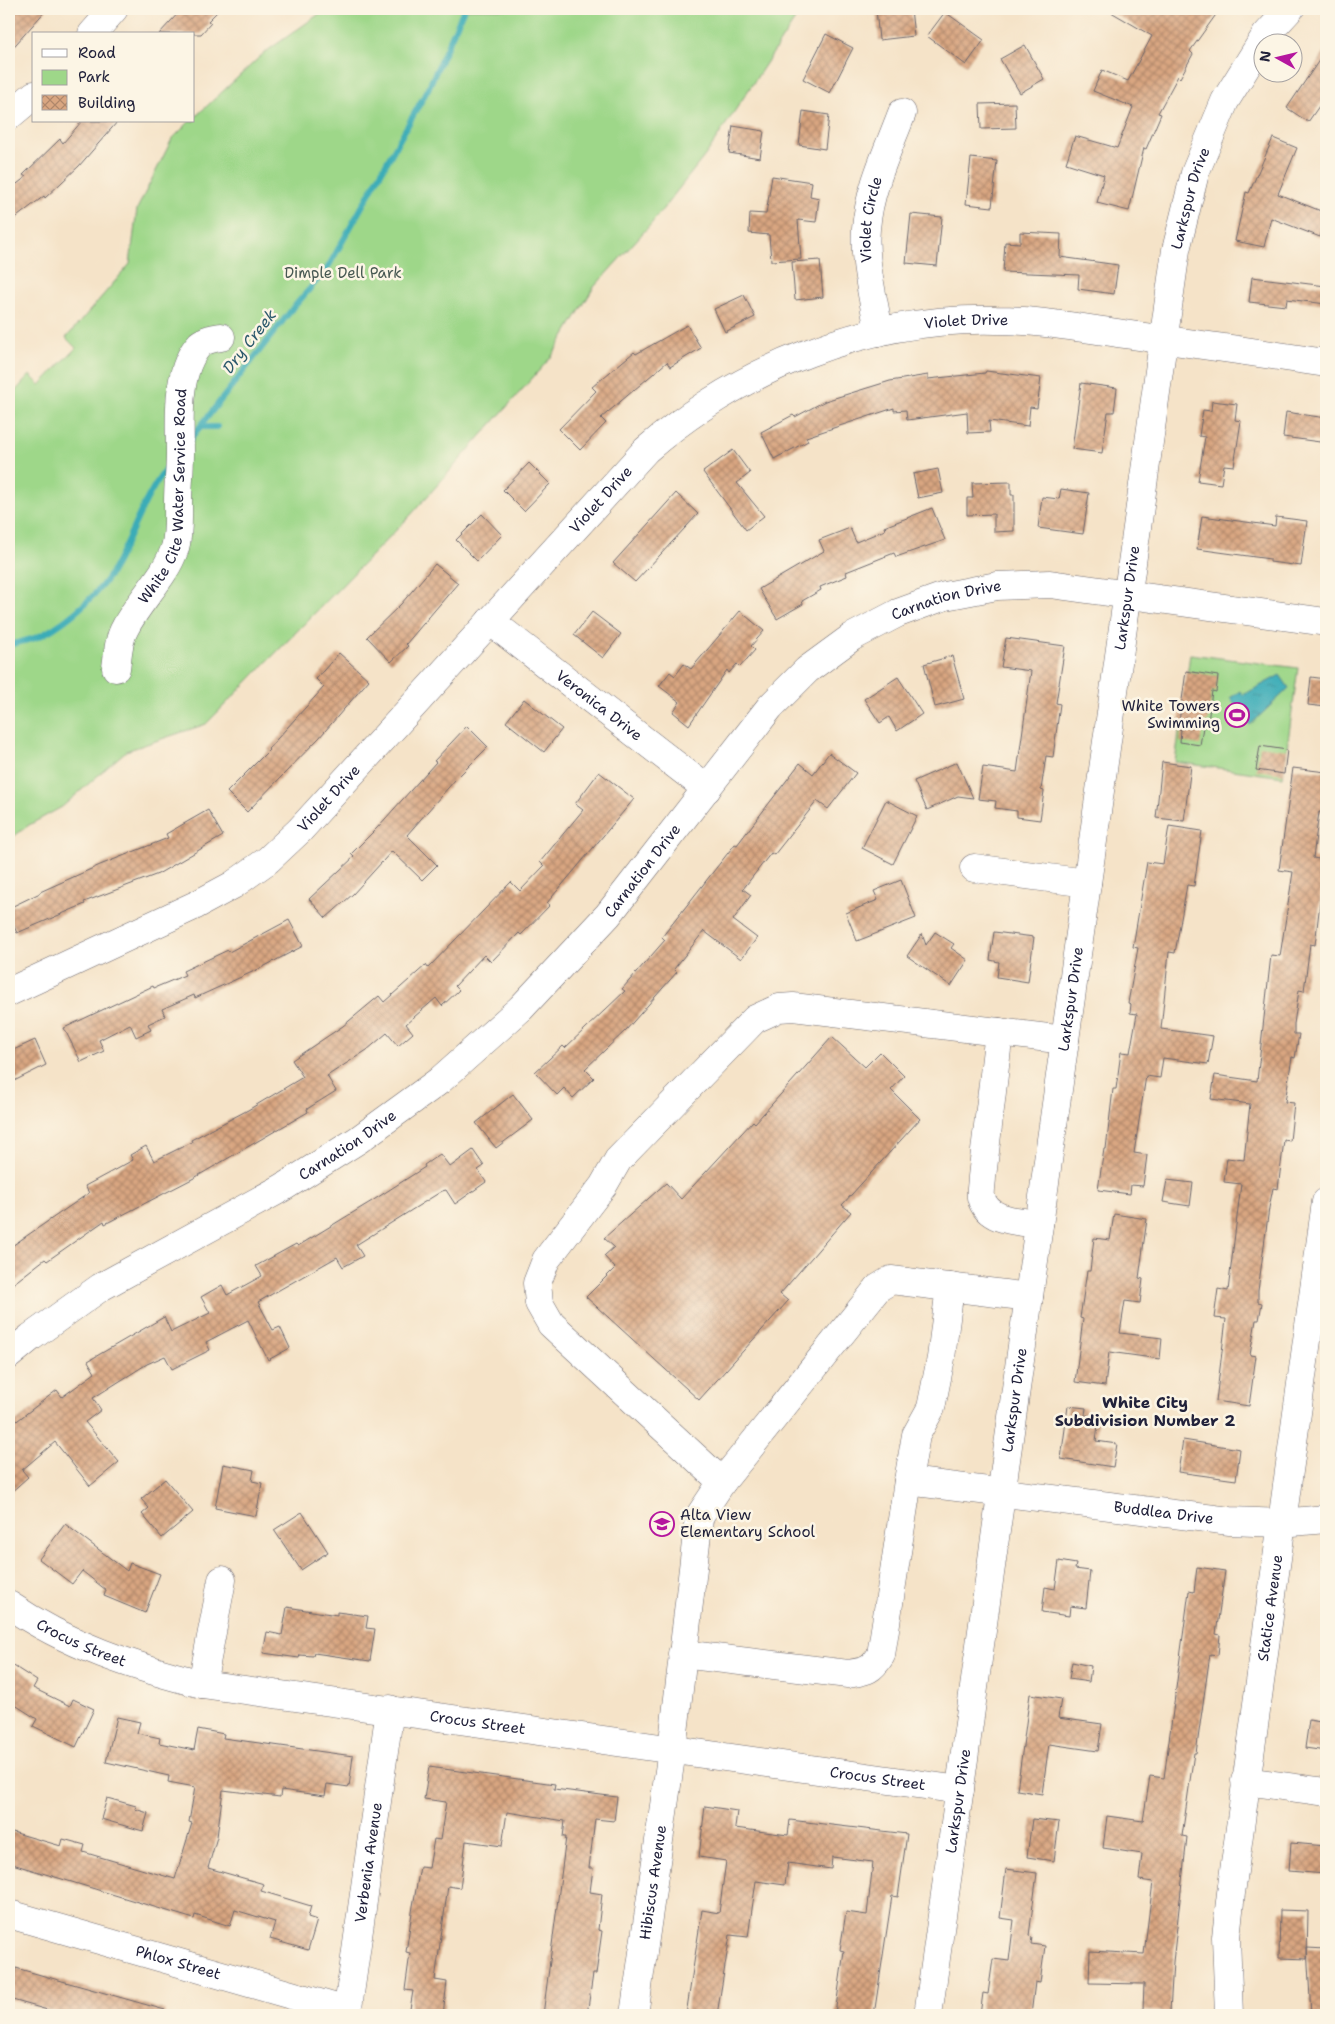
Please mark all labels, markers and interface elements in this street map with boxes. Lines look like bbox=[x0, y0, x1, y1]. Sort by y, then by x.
legend bbox=[32, 32, 195, 122]
north arrow bbox=[1252, 32, 1302, 82]
text: Road bbox=[78, 43, 116, 63]
text: N bbox=[1255, 49, 1275, 63]
text: Park bbox=[78, 67, 110, 87]
text: Building bbox=[78, 93, 135, 113]
street label: Larkspur Drive bbox=[1167, 144, 1215, 251]
street label: Violet Circle bbox=[855, 174, 887, 264]
park label: Dimple Dell Park bbox=[284, 263, 402, 283]
water label: Dry Creek bbox=[218, 305, 281, 378]
street label: Violet Drive bbox=[923, 310, 1009, 334]
street label: White Cite Water Service Road bbox=[134, 387, 191, 608]
street label: Violet Drive bbox=[565, 462, 637, 538]
street label: Larkspur Drive bbox=[1110, 544, 1144, 652]
street label: Carnation Drive bbox=[888, 575, 1003, 625]
street label: Veronica Drive bbox=[552, 666, 646, 745]
place label: White Towers Swimming bbox=[1122, 696, 1220, 733]
sports icon: White Towers Swimming bbox=[1224, 702, 1250, 728]
street label: Violet Drive bbox=[293, 760, 365, 836]
street label: Carnation Drive bbox=[600, 820, 685, 922]
street label: Larkspur Drive bbox=[1054, 945, 1088, 1053]
street label: Carnation Drive bbox=[295, 1105, 400, 1185]
street label: Larkspur Drive bbox=[997, 1346, 1032, 1454]
district label: White City Subdivision Number 2 bbox=[1055, 1392, 1235, 1431]
street label: Buddlea Drive bbox=[1113, 1497, 1215, 1529]
place label: Alta View Elementary School bbox=[680, 1505, 816, 1542]
school or university icon: Alta View Elementary School bbox=[649, 1511, 675, 1537]
street label: Statice Avenue bbox=[1253, 1553, 1287, 1663]
street label: Crocus Street bbox=[33, 1614, 129, 1671]
street label: Crocus Street bbox=[429, 1706, 527, 1739]
street label: Larkspur Drive bbox=[941, 1748, 975, 1855]
street label: Crocus Street bbox=[829, 1762, 927, 1795]
street label: Verbenia Avenue bbox=[350, 1801, 387, 1924]
street label: Hibiscus Avenue bbox=[635, 1824, 671, 1941]
street label: Phlox Street bbox=[133, 1941, 223, 1984]

